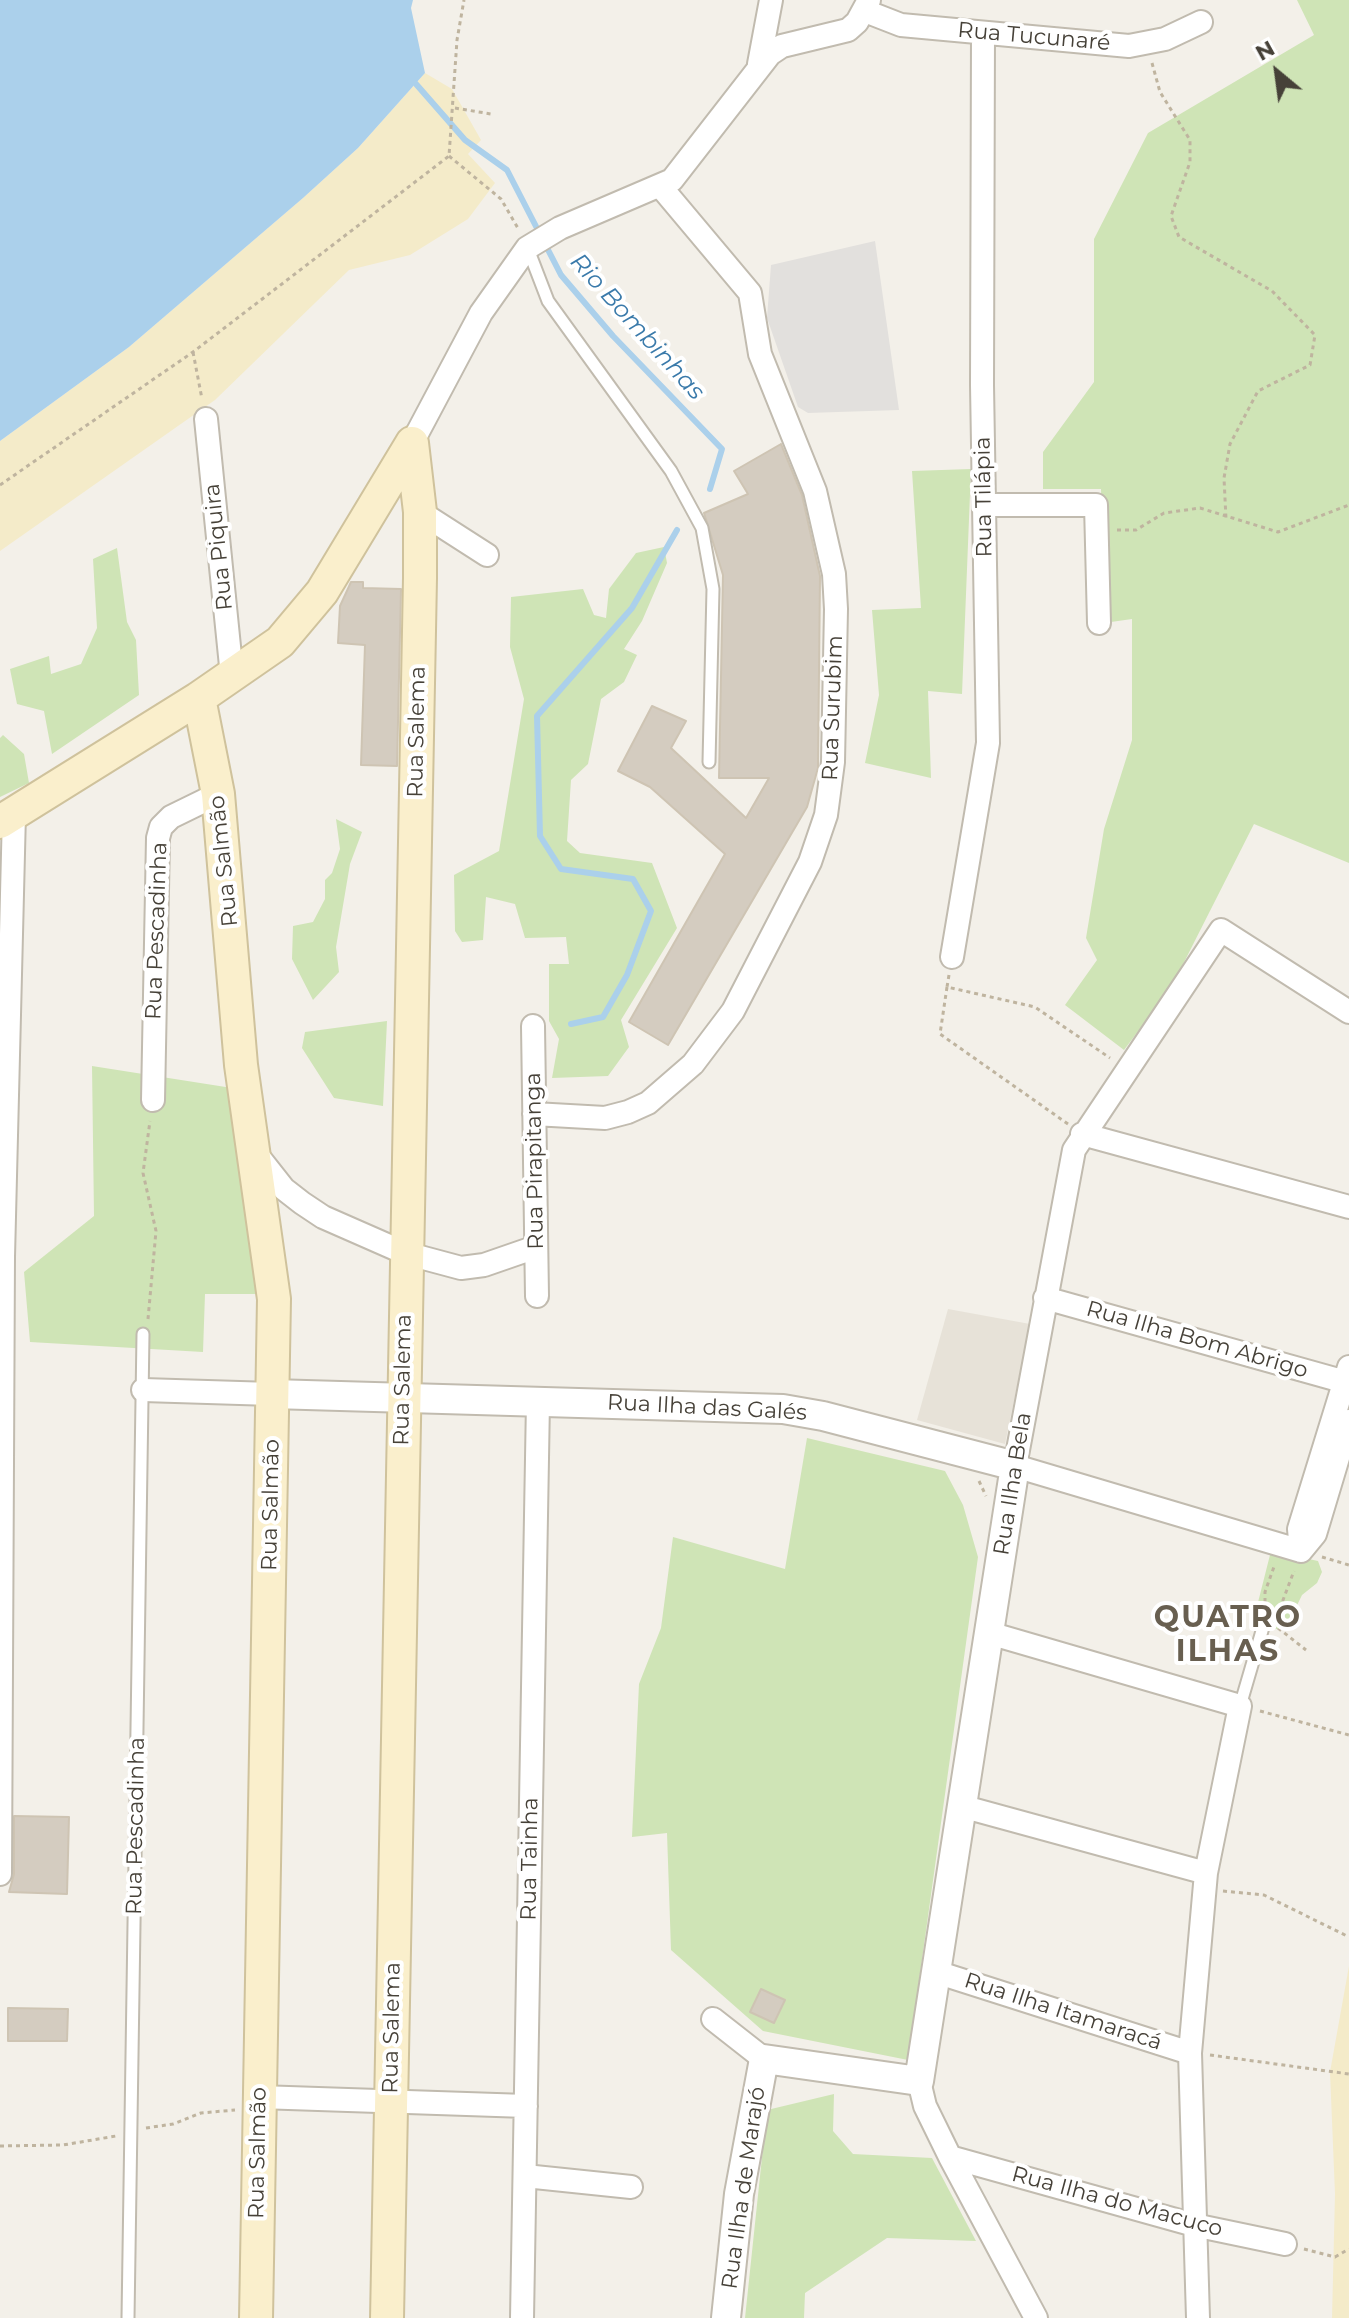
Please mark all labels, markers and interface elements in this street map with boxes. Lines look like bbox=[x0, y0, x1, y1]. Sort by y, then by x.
street label: Rua Tucunaré bbox=[956, 17, 1112, 57]
north arrow bbox=[1237, 32, 1317, 112]
text: N bbox=[1251, 34, 1279, 67]
water label: Rio Bombinhas bbox=[564, 248, 710, 406]
street label: Rua Tilápia bbox=[970, 436, 998, 558]
street label: Rua Piquira bbox=[199, 482, 239, 612]
street label: Rua Surubim bbox=[817, 635, 849, 781]
street label: Rua Salema bbox=[403, 666, 431, 798]
street label: Rua Salmão bbox=[204, 794, 244, 928]
street label: Rua Pescadinha bbox=[141, 842, 173, 1020]
street label: Rua Pirapitanga bbox=[520, 1072, 550, 1250]
street label: Rua Ilha Bom Abrigo bbox=[1083, 1296, 1311, 1384]
street label: Rua Salema bbox=[389, 1314, 417, 1446]
street label: Rua Ilha das Galés bbox=[606, 1390, 808, 1426]
street label: Rua Ilha Bela bbox=[989, 1411, 1037, 1557]
street label: Rua Salmão bbox=[257, 1439, 285, 1571]
district label: QUATRO ILHAS bbox=[1154, 1600, 1302, 1670]
street label: Rua Pescadinha bbox=[121, 1737, 151, 1915]
street label: Rua Tainha bbox=[516, 1797, 544, 1921]
street label: Rua Salema bbox=[378, 1962, 406, 2094]
street label: Rua Ilha Itamaracá bbox=[961, 1968, 1165, 2056]
street label: Rua Ilha de Marajó bbox=[717, 2085, 771, 2291]
street label: Rua Salmão bbox=[244, 2087, 272, 2219]
street label: Rua Ilha do Macuco bbox=[1009, 2161, 1225, 2243]

